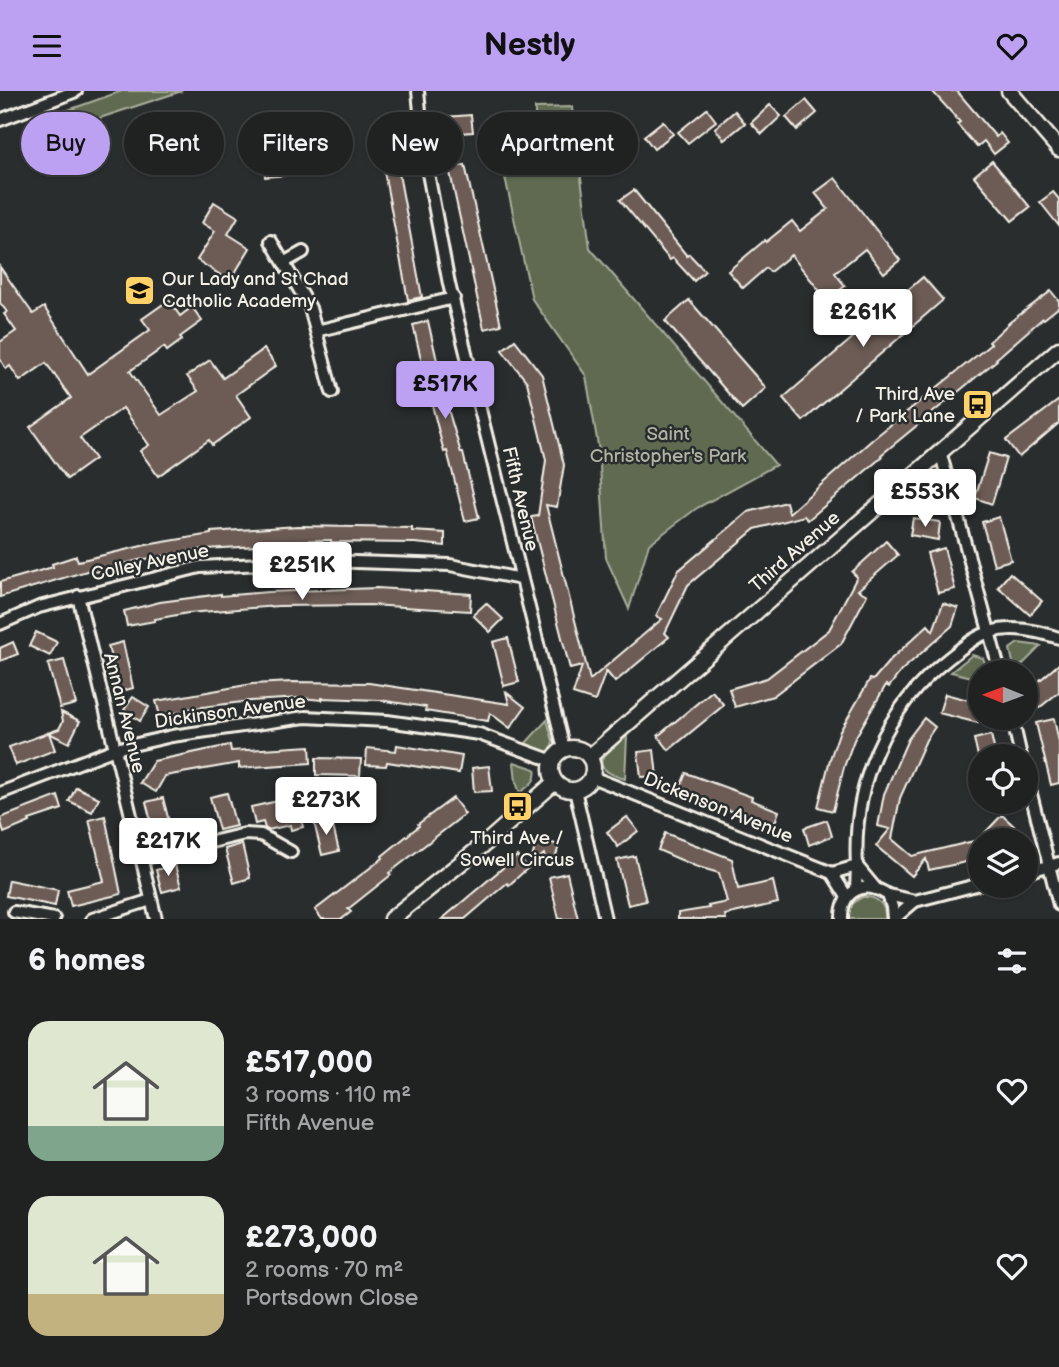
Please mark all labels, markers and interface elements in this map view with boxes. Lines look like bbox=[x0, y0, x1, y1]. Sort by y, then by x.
text: Nestly bbox=[484, 26, 575, 65]
icon: menu bbox=[28, 27, 66, 65]
icon: heart bbox=[993, 27, 1031, 65]
chip: Buy bbox=[21, 112, 110, 175]
chip: Rent bbox=[124, 112, 224, 175]
chip: Filters bbox=[238, 112, 353, 175]
chip: New bbox=[367, 112, 463, 175]
chip: Apartment bbox=[477, 112, 638, 175]
place label: Our Lady and St Chad Catholic Academy bbox=[162, 268, 349, 313]
school or university icon: Our Lady and St Chad Catholic Academy bbox=[122, 273, 156, 307]
pin: £261K bbox=[814, 289, 912, 349]
text: £261K bbox=[829, 298, 897, 326]
pin: £517K bbox=[396, 361, 494, 421]
text: £517K bbox=[412, 370, 478, 398]
place label: Third Ave / Park Lane bbox=[855, 383, 955, 428]
bus stop icon: Third Ave / Park Lane bbox=[961, 388, 995, 422]
park label: Saint Christopher's Park bbox=[590, 423, 747, 468]
street label: Fifth Avenue bbox=[497, 444, 543, 554]
pin: £553K bbox=[876, 469, 974, 529]
text: £553K bbox=[890, 478, 960, 506]
street label: Third Avenue bbox=[745, 507, 845, 597]
street label: Colley Avenue bbox=[89, 539, 211, 587]
pin: £251K bbox=[253, 543, 351, 602]
text: £251K bbox=[269, 551, 335, 579]
street label: Annan Avenue bbox=[98, 650, 150, 776]
north arrow bbox=[968, 660, 1038, 730]
map controls bbox=[968, 660, 1038, 898]
street label: Dickinson Avenue bbox=[153, 690, 307, 734]
button: locate bbox=[968, 744, 1038, 814]
street label: Dickenson Avenue bbox=[640, 768, 796, 848]
pin: £273K bbox=[277, 777, 375, 837]
text: £273K bbox=[291, 786, 361, 814]
bus stop icon: Third Ave / Sowell Circus bbox=[500, 790, 534, 824]
pin: £217K bbox=[119, 819, 217, 878]
text: £217K bbox=[135, 827, 201, 855]
place label: Third Ave / Sowell Circus bbox=[460, 827, 574, 872]
button: layers bbox=[968, 828, 1038, 898]
icon: filters bbox=[993, 942, 1031, 980]
text: 6 homes bbox=[28, 943, 145, 979]
text: £517,000 bbox=[245, 1045, 373, 1081]
icon: home bbox=[84, 1049, 168, 1133]
icon: heart bbox=[993, 1072, 1031, 1110]
text: 3 rooms · 110 m² bbox=[245, 1081, 411, 1109]
text: Fifth Avenue bbox=[245, 1109, 374, 1137]
text: £273,000 bbox=[245, 1220, 378, 1256]
icon: home bbox=[84, 1224, 168, 1308]
icon: heart bbox=[993, 1247, 1031, 1285]
text: 2 rooms · 70 m² bbox=[245, 1256, 404, 1284]
text: Portsdown Close bbox=[245, 1284, 419, 1312]

